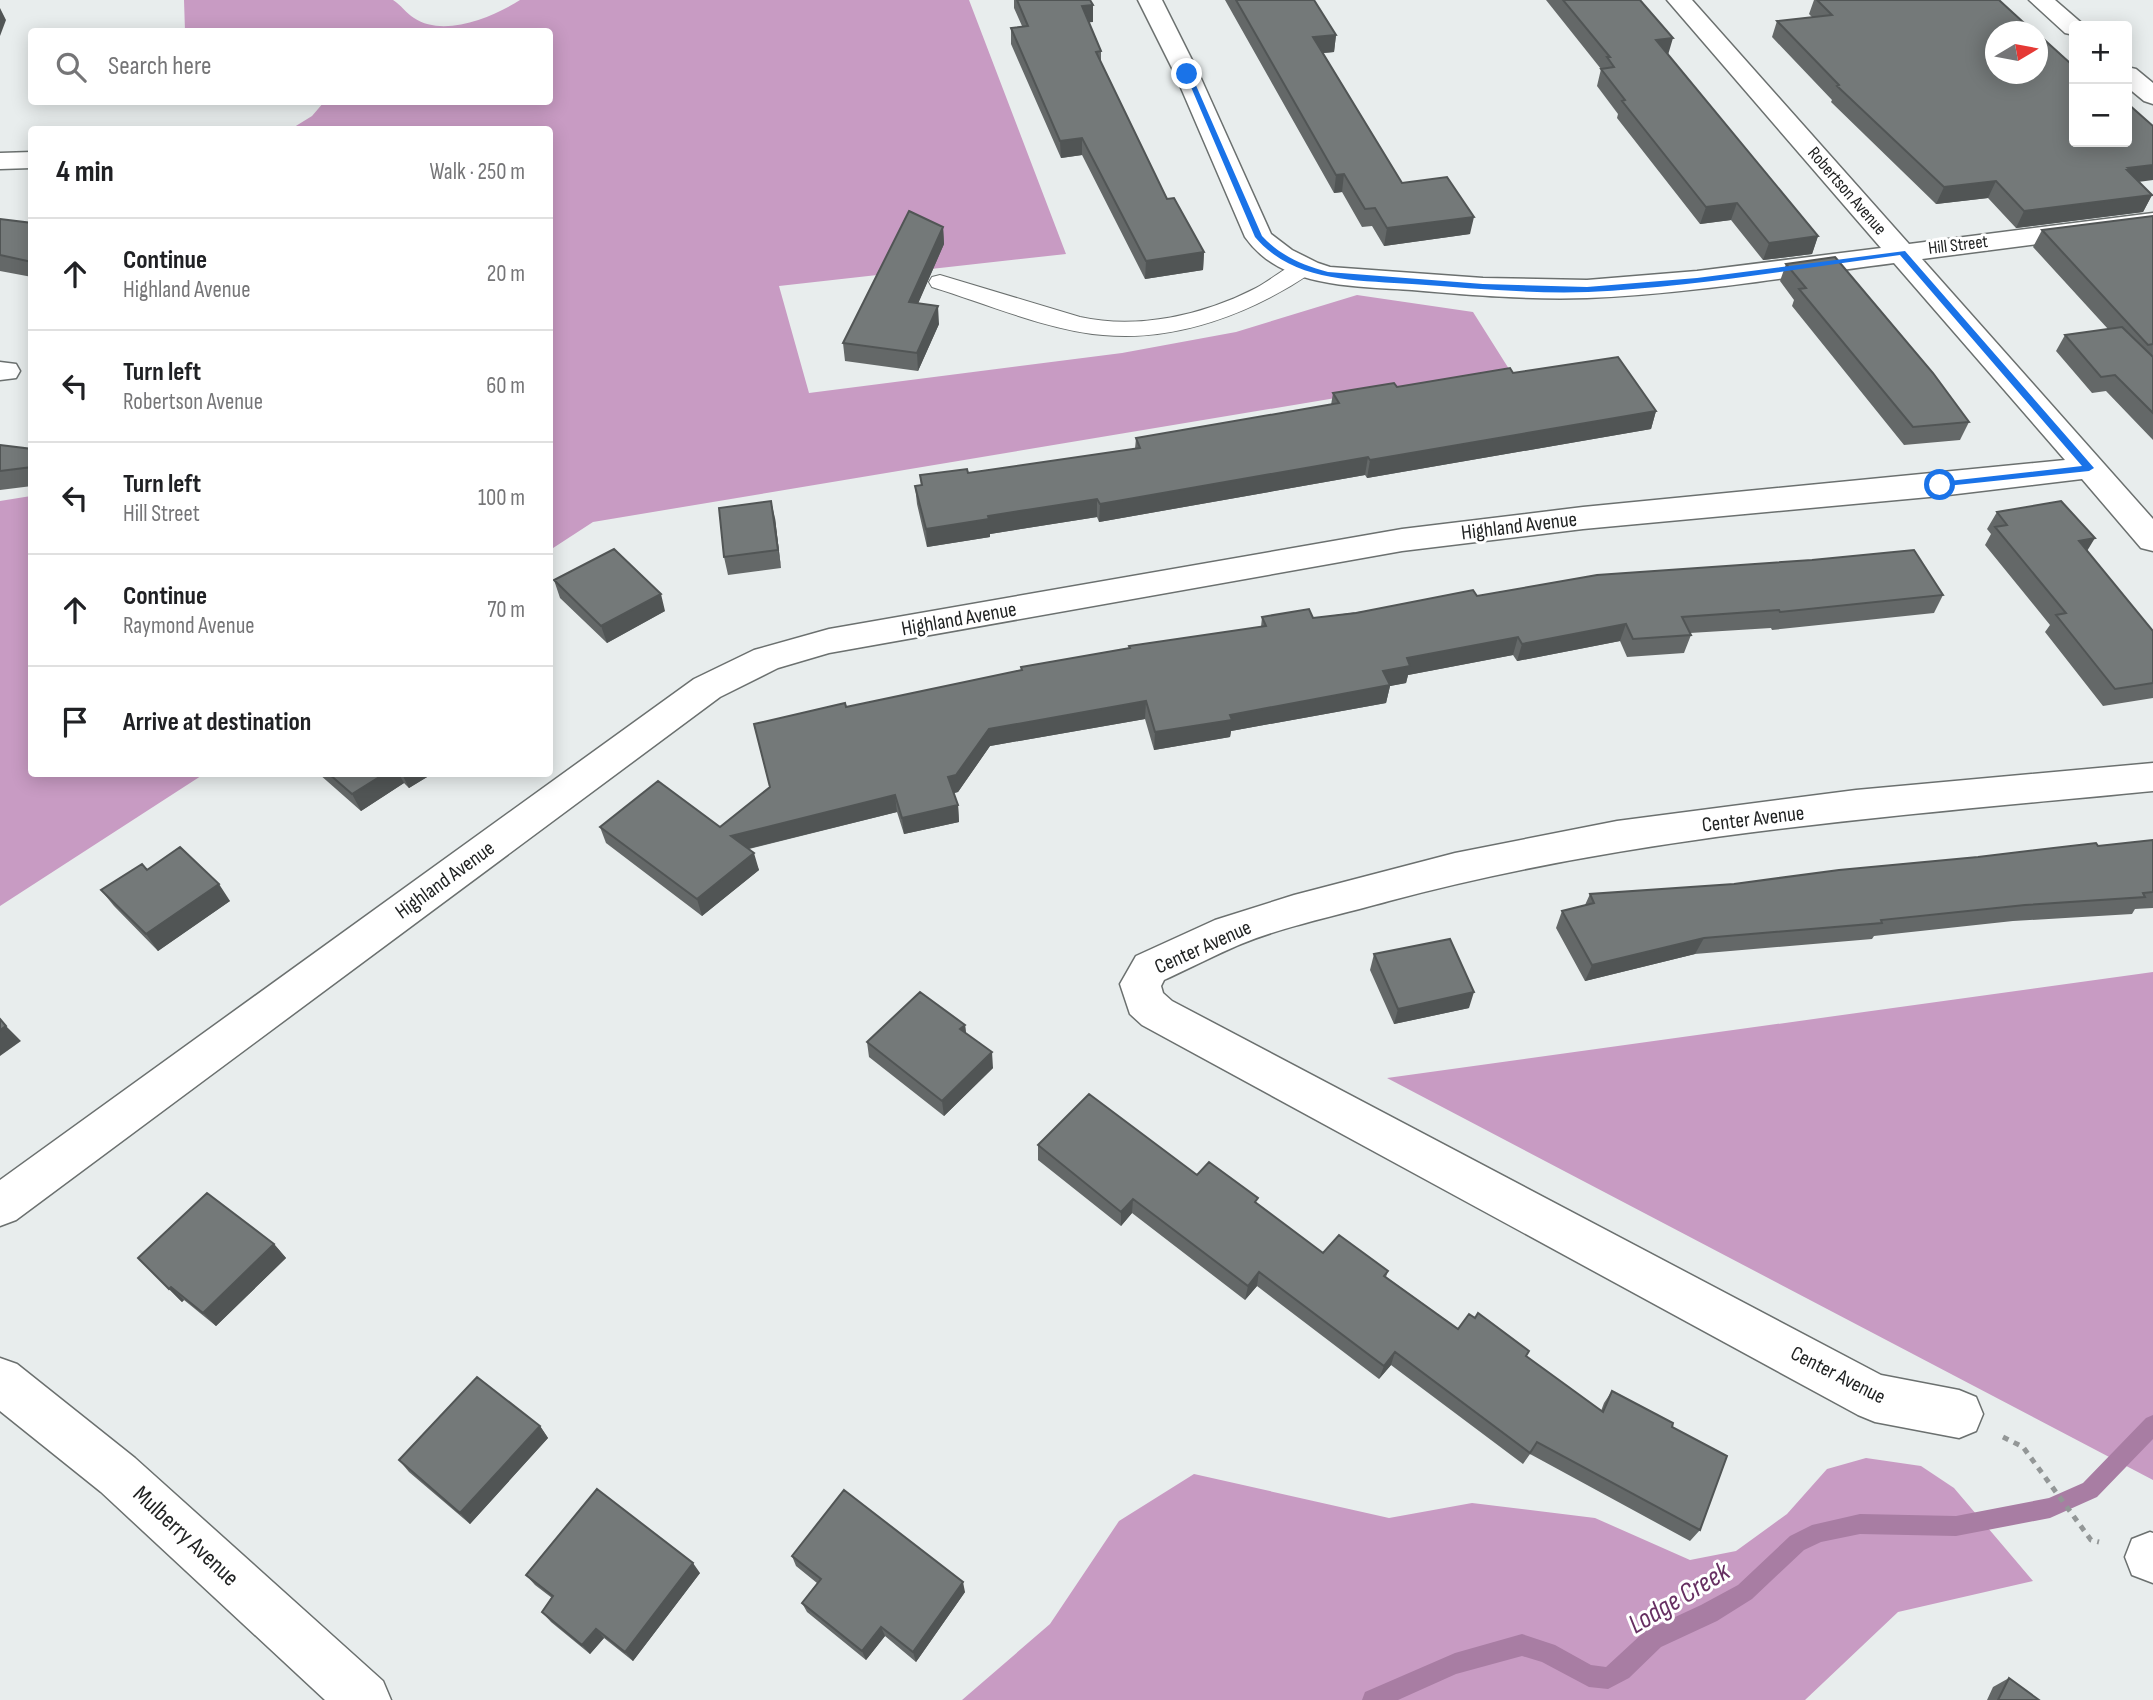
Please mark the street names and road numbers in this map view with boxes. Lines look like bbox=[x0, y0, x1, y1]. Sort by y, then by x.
street label: Robertson Avenue bbox=[1803, 143, 1891, 239]
street label: Hill Street bbox=[1927, 231, 1990, 259]
street label: Highland Avenue bbox=[1460, 507, 1578, 545]
street label: Highland Avenue bbox=[900, 597, 1018, 641]
street label: Center Avenue bbox=[1700, 800, 1806, 838]
street label: Highland Avenue bbox=[391, 836, 499, 924]
street label: Center Avenue bbox=[1151, 915, 1255, 979]
street label: Center Avenue bbox=[1786, 1340, 1890, 1410]
street label: Mulberry Avenue bbox=[127, 1480, 245, 1592]

